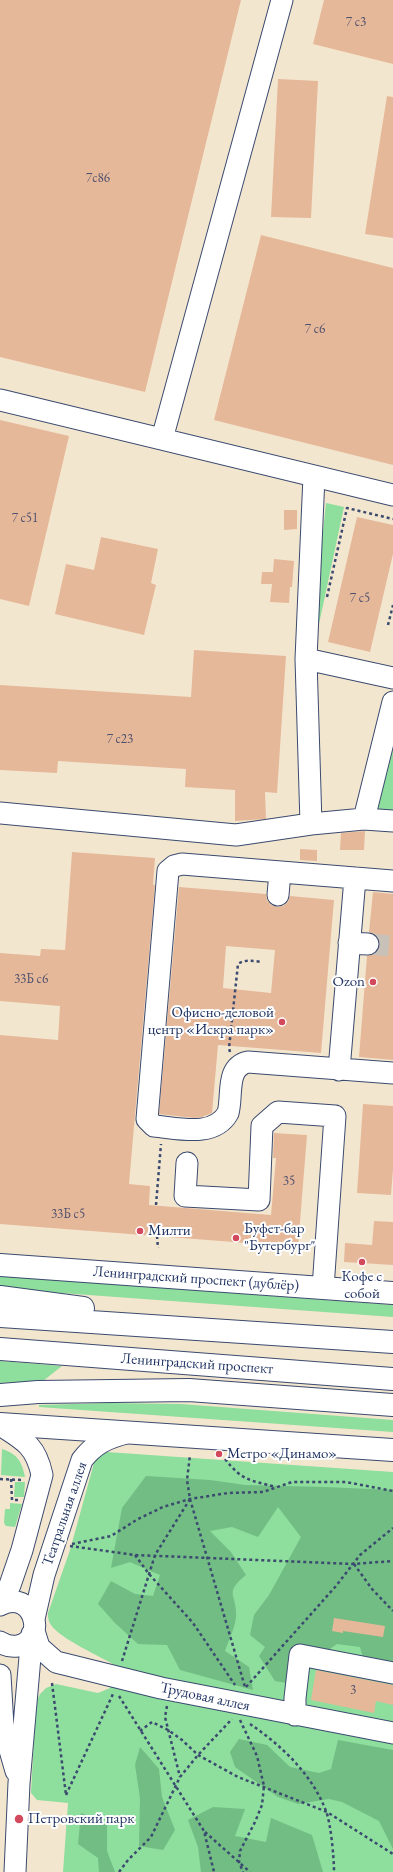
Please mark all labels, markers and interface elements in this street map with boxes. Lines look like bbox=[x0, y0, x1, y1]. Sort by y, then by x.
house number: 7 с3 bbox=[346, 14, 366, 30]
house number: 7с86 bbox=[86, 170, 110, 186]
house number: 7 с6 bbox=[305, 321, 325, 337]
house number: 7 с51 bbox=[12, 510, 38, 526]
house number: 7 с5 bbox=[350, 590, 370, 606]
house number: 7 с23 bbox=[107, 731, 133, 747]
house number: 33Б с6 bbox=[14, 971, 48, 987]
place label: Ozon bbox=[333, 973, 365, 991]
marker: Ozon bbox=[368, 977, 378, 987]
place label: Офисно-деловой центр «Искра парк» bbox=[148, 1004, 274, 1039]
marker: Офисно-деловой центр «Искра парк» bbox=[277, 1017, 287, 1027]
house number: 35 bbox=[283, 1173, 295, 1189]
house number: 33Б с5 bbox=[51, 1206, 85, 1222]
place label: Буфет-бар "Бутербург" bbox=[244, 1220, 315, 1255]
place label: Милти bbox=[148, 1222, 191, 1240]
marker: Милти bbox=[135, 1226, 145, 1236]
marker: Буфет-бар "Бутербург" bbox=[231, 1233, 241, 1243]
marker: Кофе с собой bbox=[357, 1257, 367, 1267]
street label: Ленинградский проспект (дублёр) bbox=[92, 1263, 300, 1295]
place label: Кофе с собой bbox=[342, 1268, 382, 1303]
street label: Ленинградский проспект bbox=[120, 1350, 274, 1378]
place label: Метро «Динамо» bbox=[227, 1445, 337, 1463]
marker: Метро «Динамо» bbox=[214, 1449, 224, 1459]
street label: Театральная аллея bbox=[39, 1459, 91, 1569]
street label: Трудовая аллея bbox=[158, 1679, 252, 1715]
house number: 3 bbox=[350, 1682, 356, 1698]
place label: Петровский парк bbox=[28, 1810, 134, 1828]
marker: Петровский парк bbox=[13, 1813, 25, 1825]

